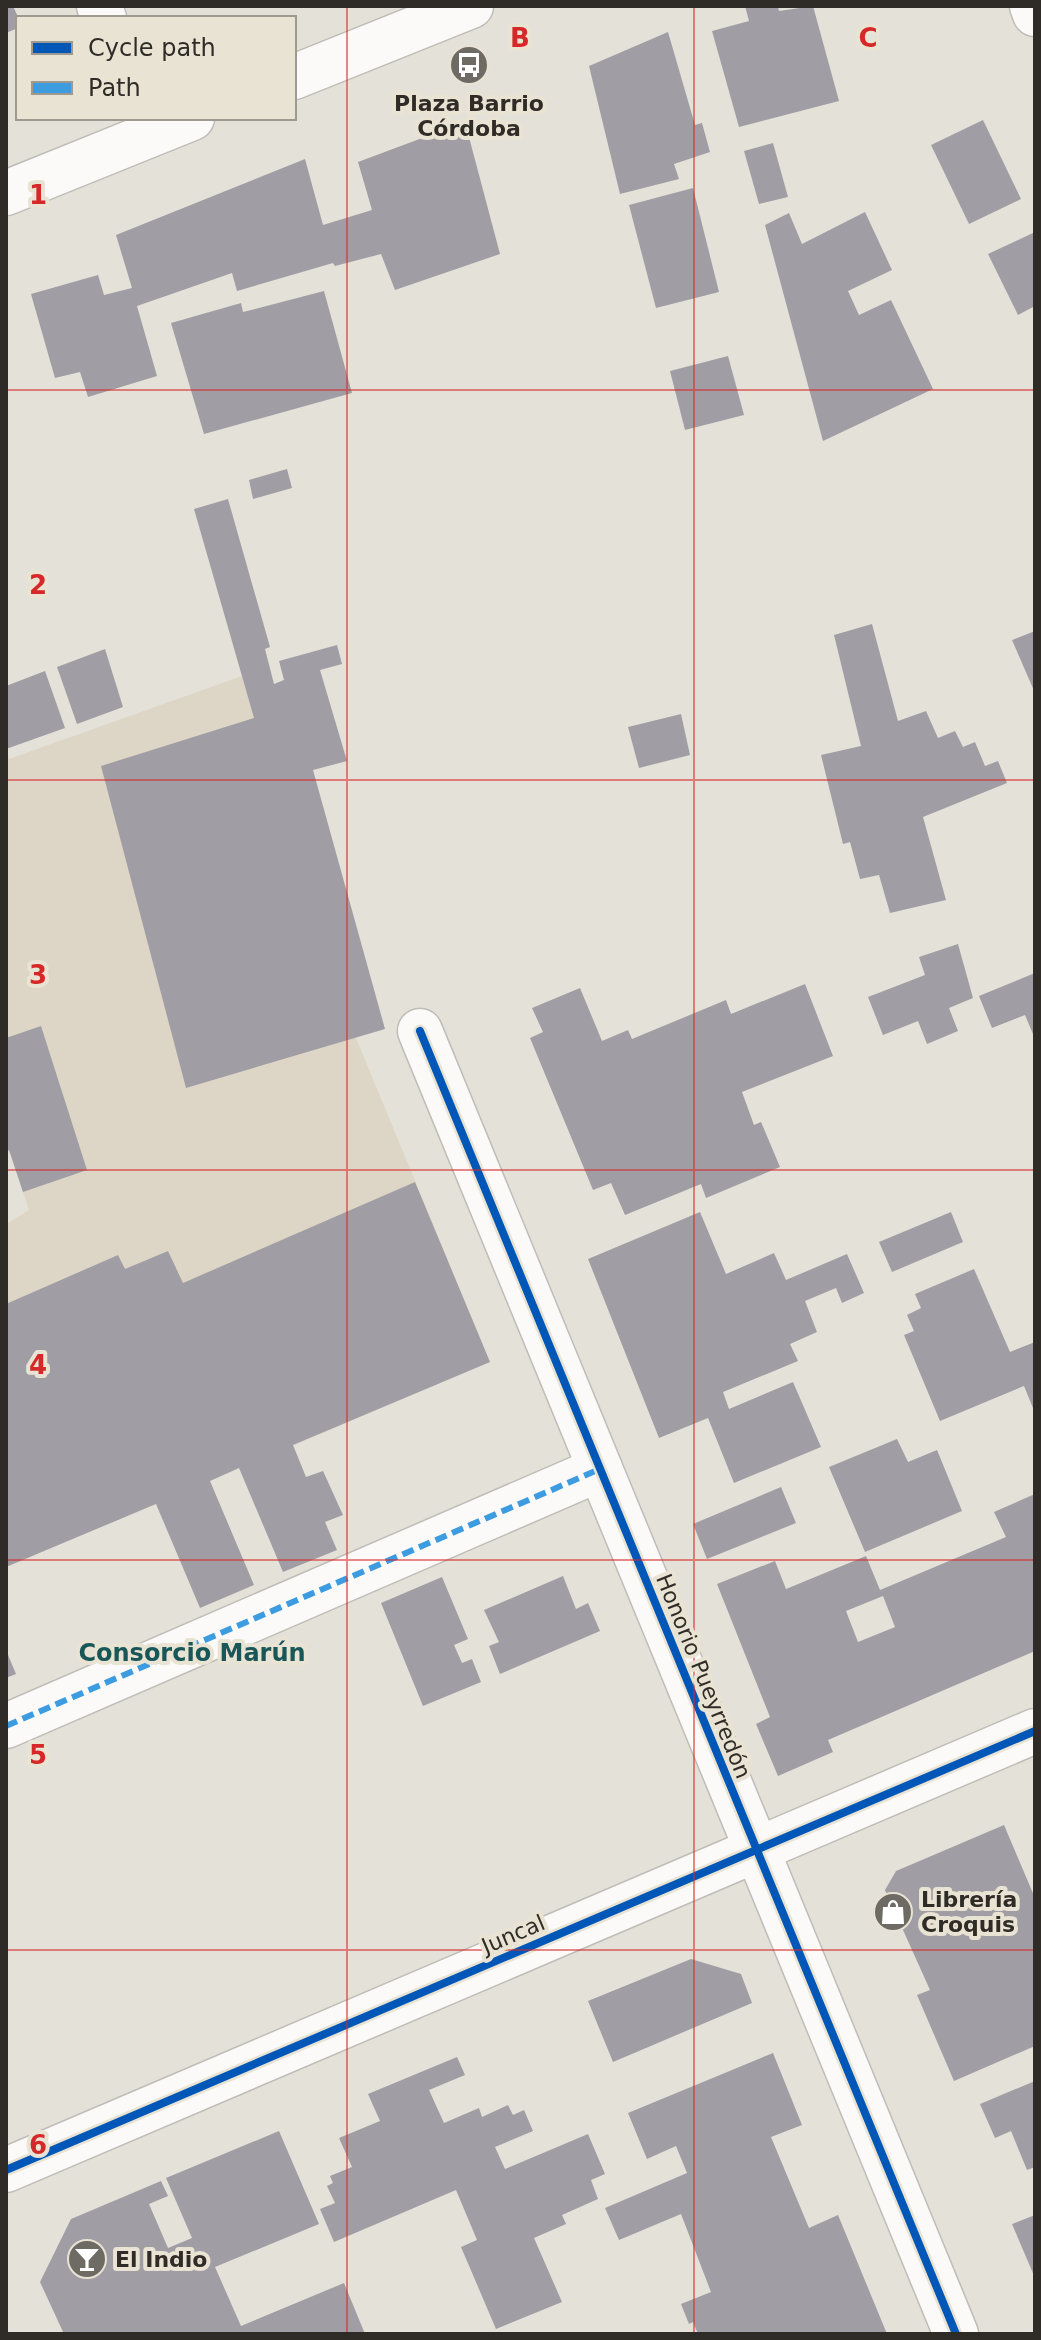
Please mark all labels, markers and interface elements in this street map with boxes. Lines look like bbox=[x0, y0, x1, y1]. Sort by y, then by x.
legend bbox=[16, 16, 296, 120]
text: B bbox=[510, 23, 530, 53]
text: C bbox=[858, 23, 878, 53]
text: Cycle path bbox=[88, 34, 216, 62]
bus stop icon: Plaza Barrio Córdoba bbox=[448, 44, 490, 86]
text: Path bbox=[88, 74, 141, 102]
place label: Plaza Barrio Córdoba bbox=[394, 91, 544, 141]
text: 1 bbox=[29, 180, 47, 210]
text: 2 bbox=[29, 570, 47, 600]
text: 3 bbox=[29, 960, 47, 990]
text: 4 bbox=[29, 1350, 47, 1380]
street label: Honorio Pueyrredón bbox=[651, 1570, 756, 1782]
district label: Consorcio Marún bbox=[78, 1639, 306, 1667]
text: 5 bbox=[29, 1740, 47, 1770]
place label: Librería Croquis bbox=[921, 1887, 1017, 1937]
shop icon: Librería Croquis bbox=[872, 1891, 914, 1933]
street label: Juncal bbox=[476, 1910, 548, 1960]
text: 6 bbox=[29, 2130, 47, 2160]
bar icon: El Indio bbox=[66, 2238, 108, 2280]
place label: El Indio bbox=[115, 2247, 207, 2272]

